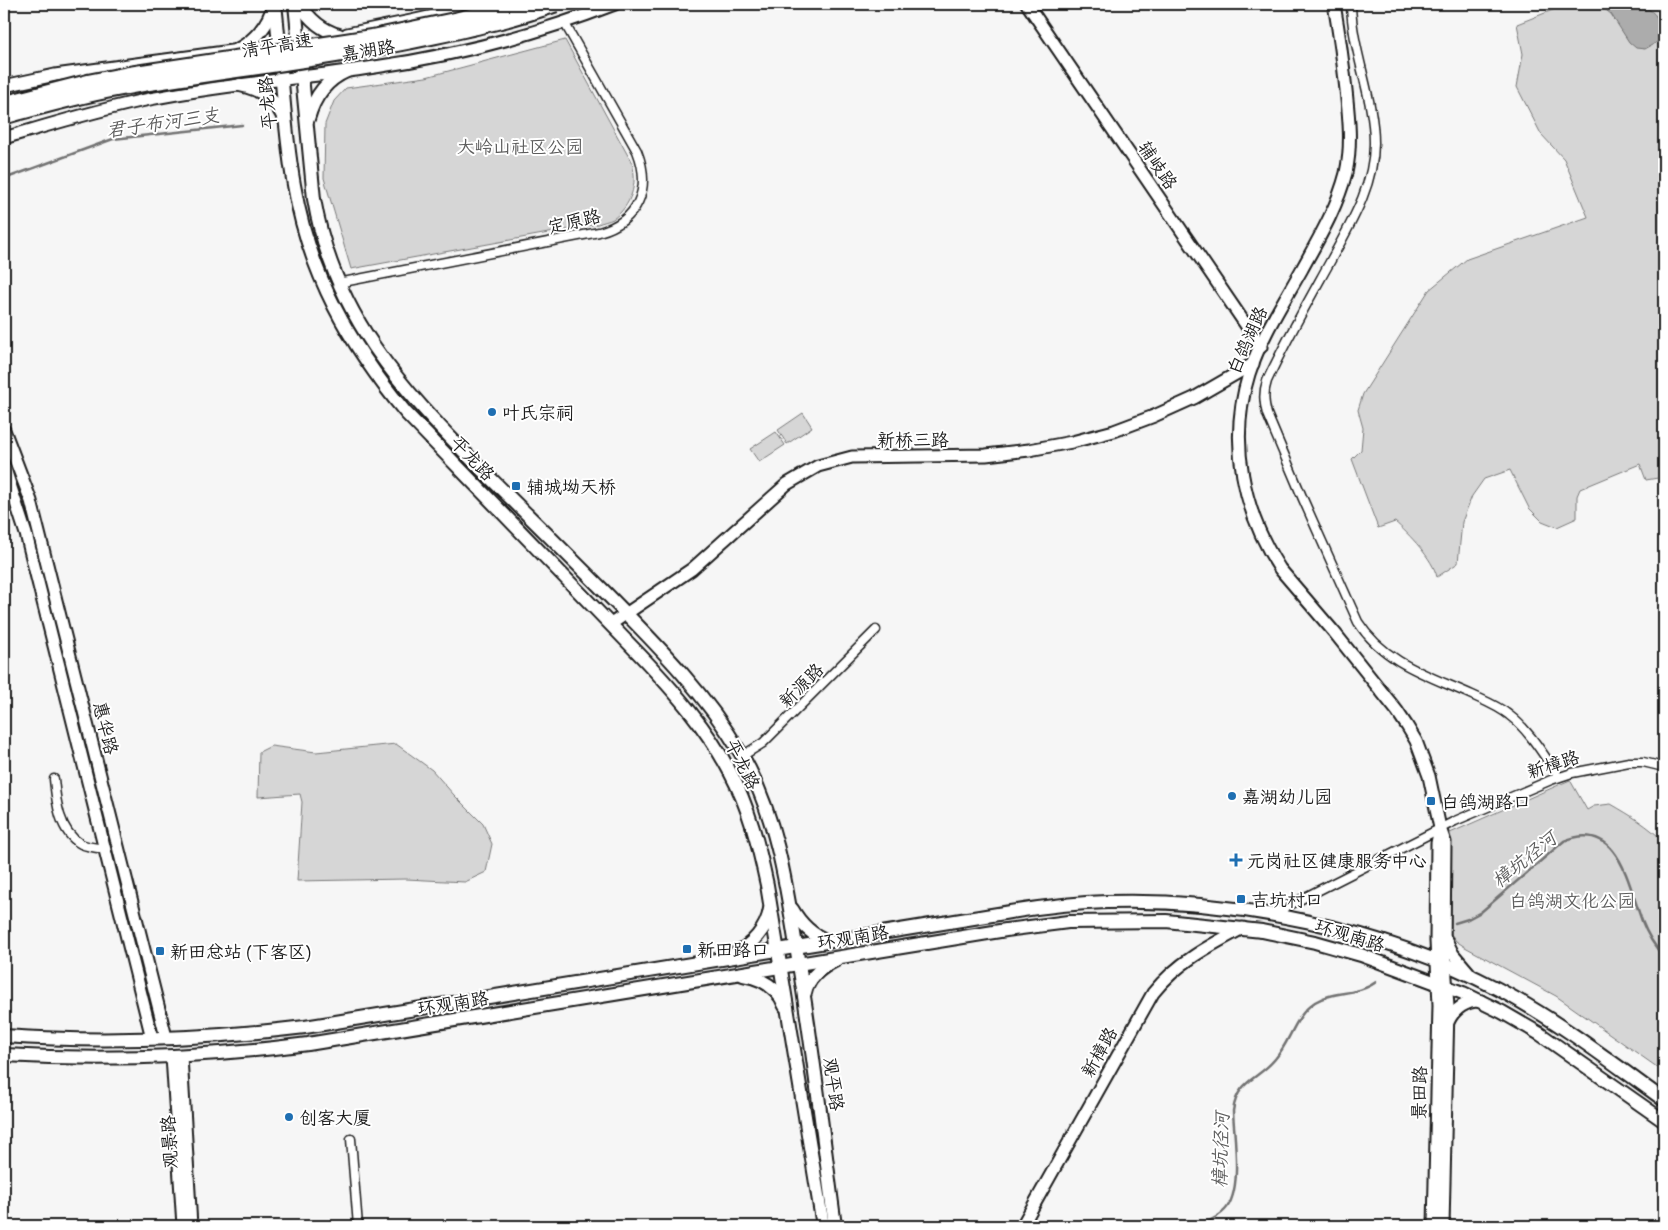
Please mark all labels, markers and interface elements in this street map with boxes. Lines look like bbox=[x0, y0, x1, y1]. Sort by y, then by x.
street label: 清平高速 bbox=[240, 28, 314, 62]
street label: 嘉湖路 bbox=[340, 34, 396, 66]
street label: 平龙路 bbox=[253, 75, 281, 131]
water label: 君子布河三支 bbox=[105, 102, 221, 142]
park label: 大岭山社区公园 bbox=[457, 135, 583, 158]
street label: 辅岐路 bbox=[1133, 136, 1183, 194]
street label: 定原路 bbox=[545, 204, 603, 238]
street label: 白鸽湖路 bbox=[1222, 302, 1272, 378]
place label: 叶氏宗祠 bbox=[502, 401, 574, 424]
marker: 叶氏宗祠 bbox=[486, 406, 498, 418]
street label: 新桥三路 bbox=[877, 428, 949, 451]
street label: 平龙路 bbox=[446, 431, 500, 485]
place label: 辅城坳天桥 bbox=[526, 475, 616, 498]
marker: 辅城坳天桥 bbox=[510, 480, 522, 492]
street label: 新源路 bbox=[774, 658, 828, 712]
street label: 惠华路 bbox=[88, 699, 124, 757]
street label: 平龙路 bbox=[720, 735, 766, 793]
street label: 新樟路 bbox=[1524, 745, 1582, 783]
place label: 嘉湖幼儿园 bbox=[1242, 785, 1332, 808]
marker: 嘉湖幼儿园 bbox=[1226, 790, 1238, 802]
place label: 白鸽湖路口 bbox=[1441, 790, 1531, 813]
marker: 白鸽湖路口 bbox=[1425, 795, 1437, 807]
water label: 樟坑径河 bbox=[1487, 824, 1563, 892]
place label: 元岗社区健康服务中心 bbox=[1247, 849, 1427, 872]
marker: 元岗社区健康服务中心 bbox=[1229, 853, 1243, 867]
place label: 吉坑村口 bbox=[1251, 888, 1323, 911]
park label: 白鸽湖文化公园 bbox=[1509, 889, 1635, 912]
marker: 吉坑村口 bbox=[1235, 893, 1247, 905]
street label: 环观南路 bbox=[1312, 913, 1388, 957]
street label: 环观南路 bbox=[816, 920, 890, 954]
place label: 新田路口 bbox=[697, 938, 769, 961]
place label: 新田总站 (下客区) bbox=[170, 940, 311, 963]
marker: 新田路口 bbox=[681, 943, 693, 955]
marker: 新田总站 (下客区) bbox=[154, 945, 166, 957]
street label: 环观南路 bbox=[416, 986, 490, 1020]
street label: 新樟路 bbox=[1076, 1023, 1122, 1081]
street label: 观平路 bbox=[819, 1056, 849, 1112]
street label: 景田路 bbox=[1407, 1066, 1431, 1120]
place label: 创客大厦 bbox=[299, 1106, 371, 1129]
water label: 樟坑径河 bbox=[1207, 1109, 1233, 1188]
marker: 创客大厦 bbox=[283, 1111, 295, 1123]
street label: 观景路 bbox=[156, 1114, 182, 1170]

